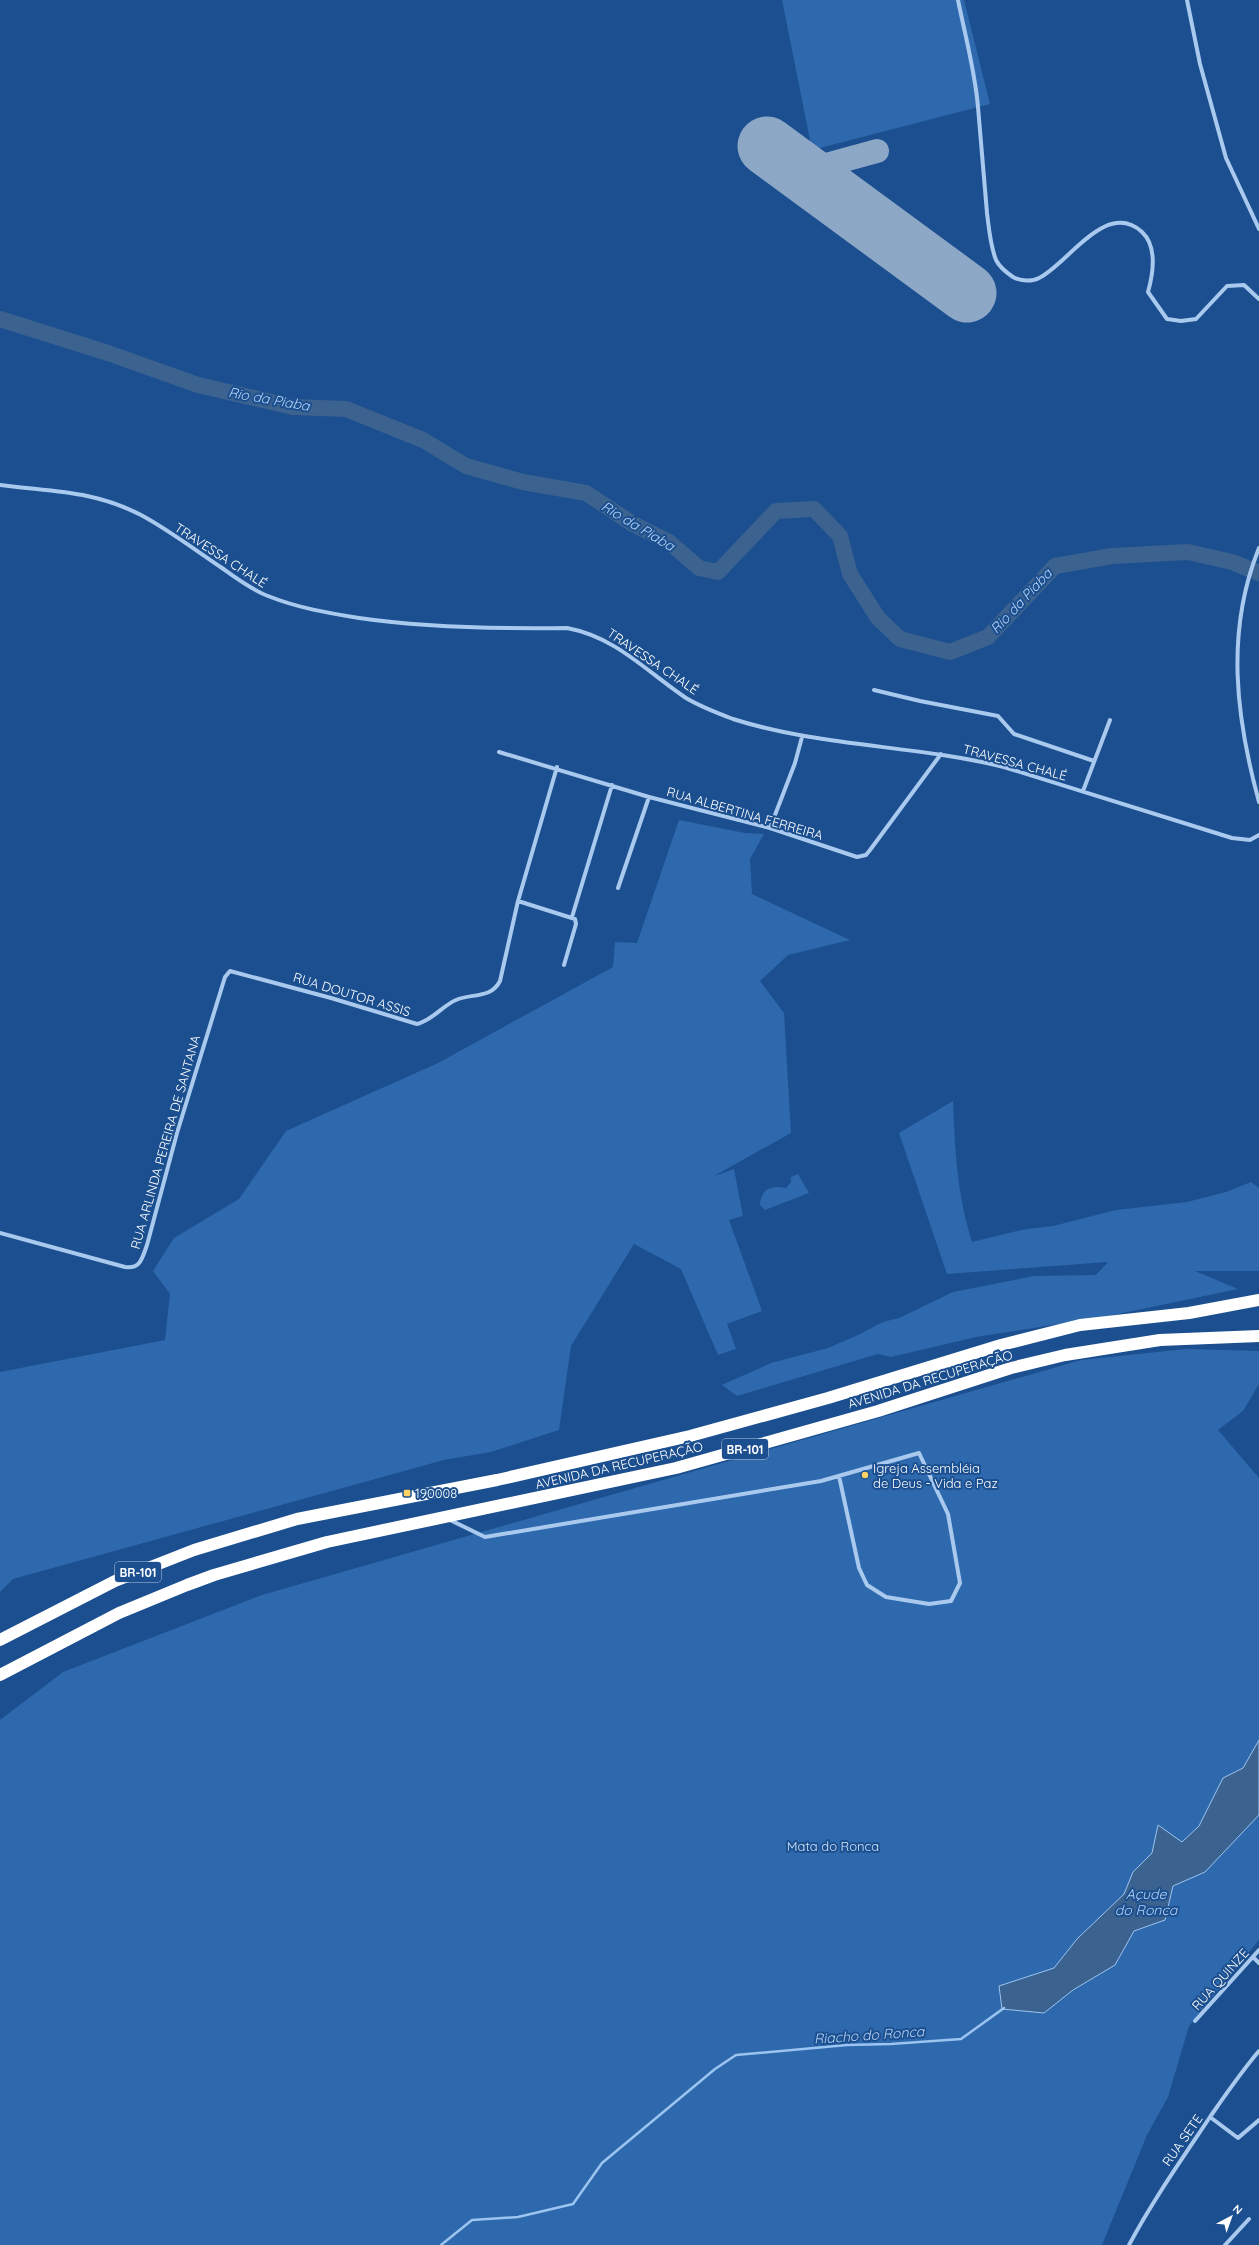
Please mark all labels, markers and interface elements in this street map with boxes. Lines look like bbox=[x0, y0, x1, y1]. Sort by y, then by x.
water label: Rio da Piaba bbox=[227, 383, 313, 415]
water label: Rio da Piaba bbox=[598, 497, 679, 556]
street label: TRAVESSA CHALÉ bbox=[172, 519, 270, 591]
water label: Rio da Piaba bbox=[986, 564, 1057, 637]
street label: TRAVESSA CHALÉ bbox=[604, 624, 702, 698]
street label: TRAVESSA CHALÉ bbox=[961, 740, 1069, 784]
street label: RUA ALBERTINA FERREIRA bbox=[665, 783, 826, 843]
street label: RUA DOUTOR ASSIS bbox=[291, 969, 413, 1019]
street label: RUA ARLINDA PEREIRA DE SANTANA bbox=[127, 1033, 203, 1251]
street label: AVENIDA DA RECUPERAÇÃO bbox=[846, 1346, 1014, 1412]
street label: AVENIDA DA RECUPERAÇÃO bbox=[534, 1438, 704, 1492]
road number: BR-101 bbox=[722, 1439, 768, 1459]
place label: Igreja Assembléia de Deus - Vida e Paz bbox=[873, 1460, 998, 1491]
marker: Igreja Assembléia de Deus - Vida e Paz bbox=[860, 1470, 870, 1480]
place label: 190008 bbox=[415, 1485, 457, 1501]
marker: 190008 bbox=[402, 1488, 412, 1498]
road number: BR-101 bbox=[115, 1562, 161, 1582]
park label: Mata do Ronca bbox=[787, 1838, 879, 1854]
water label: Açude do Ronca bbox=[1115, 1885, 1179, 1919]
street label: RUA QUINZE bbox=[1188, 1945, 1252, 2013]
water label: Riacho do Ronca bbox=[813, 2022, 926, 2048]
street label: RUA SETE bbox=[1158, 2111, 1206, 2169]
north arrow bbox=[1211, 2197, 1251, 2237]
text: N bbox=[1230, 2202, 1245, 2217]

